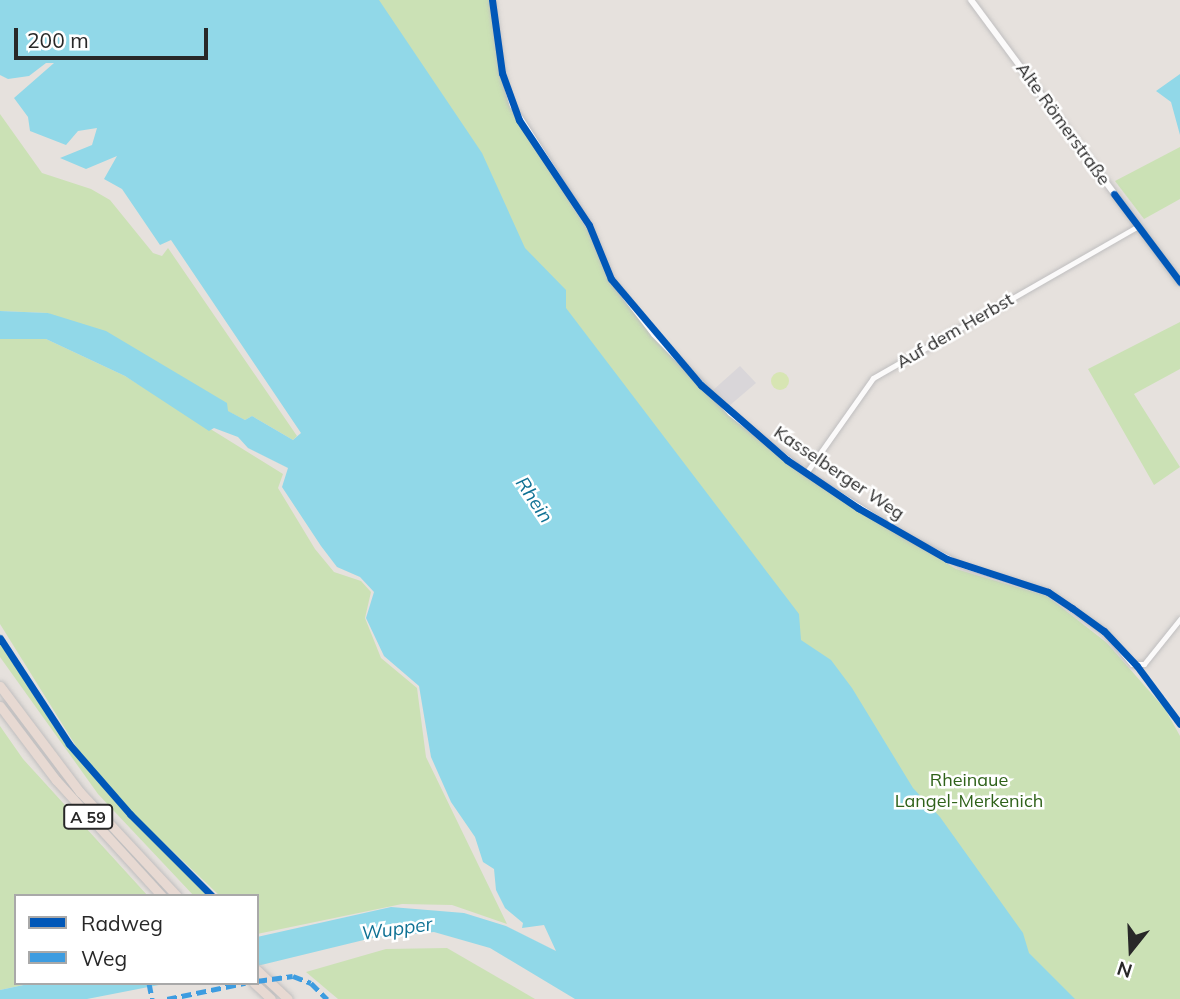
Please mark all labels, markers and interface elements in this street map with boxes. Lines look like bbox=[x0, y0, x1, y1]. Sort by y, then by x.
scale bar bbox=[18, 14, 212, 58]
text: 200 m bbox=[27, 27, 89, 53]
street label: Alte Römerstraße bbox=[1011, 58, 1115, 190]
street label: Auf dem Herbst bbox=[893, 289, 1017, 373]
street label: Kasselberger Weg bbox=[770, 421, 908, 525]
water label: Rhein bbox=[510, 473, 558, 527]
park label: Rheinaue Langel-Merkenich bbox=[895, 770, 1043, 812]
road number: A 59 bbox=[62, 804, 114, 830]
legend bbox=[14, 894, 259, 985]
text: Radweg bbox=[81, 910, 163, 936]
water label: Wupper bbox=[360, 913, 434, 945]
north arrow bbox=[1096, 915, 1166, 985]
text: Weg bbox=[81, 945, 127, 971]
text: N bbox=[1114, 956, 1135, 984]

